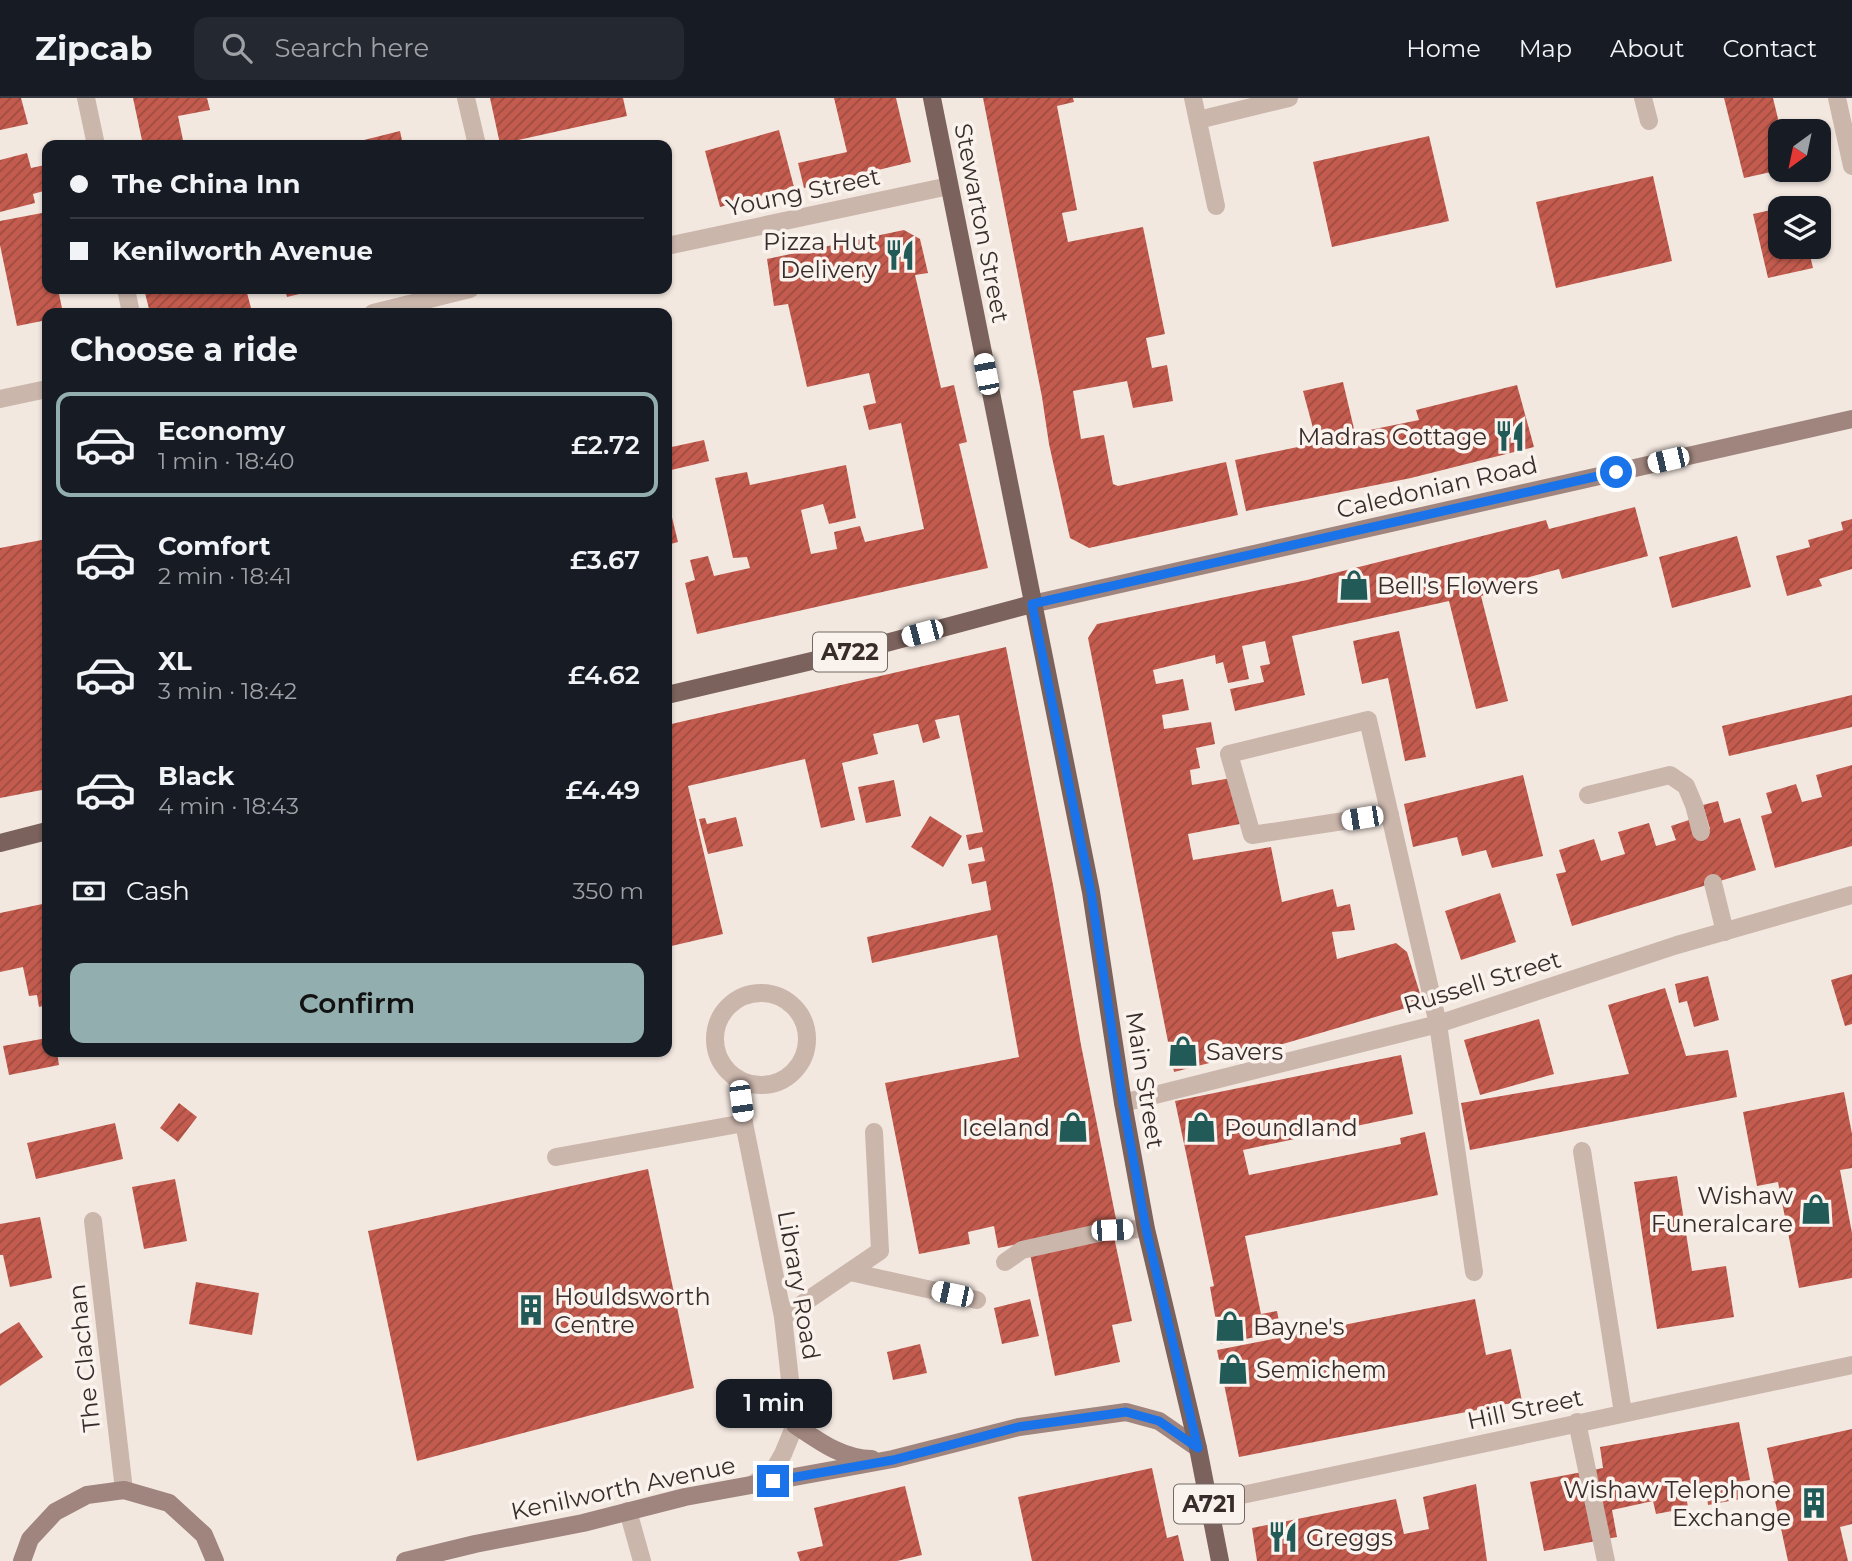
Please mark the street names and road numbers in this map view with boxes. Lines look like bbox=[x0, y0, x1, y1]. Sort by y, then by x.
street label: Stewarton Street bbox=[948, 121, 1016, 325]
street label: Young Street bbox=[723, 161, 883, 222]
street label: Caledonian Road bbox=[1334, 450, 1540, 524]
road number: A722 bbox=[813, 632, 887, 672]
street label: Russell Street bbox=[1400, 944, 1564, 1020]
street label: Main Street bbox=[1120, 1009, 1170, 1151]
street label: Library Road bbox=[772, 1208, 826, 1362]
street label: The Clachan bbox=[62, 1283, 106, 1433]
street label: Hill Street bbox=[1464, 1383, 1586, 1435]
street label: Kenilworth Avenue bbox=[508, 1450, 738, 1526]
road number: A721 bbox=[1174, 1484, 1244, 1524]

